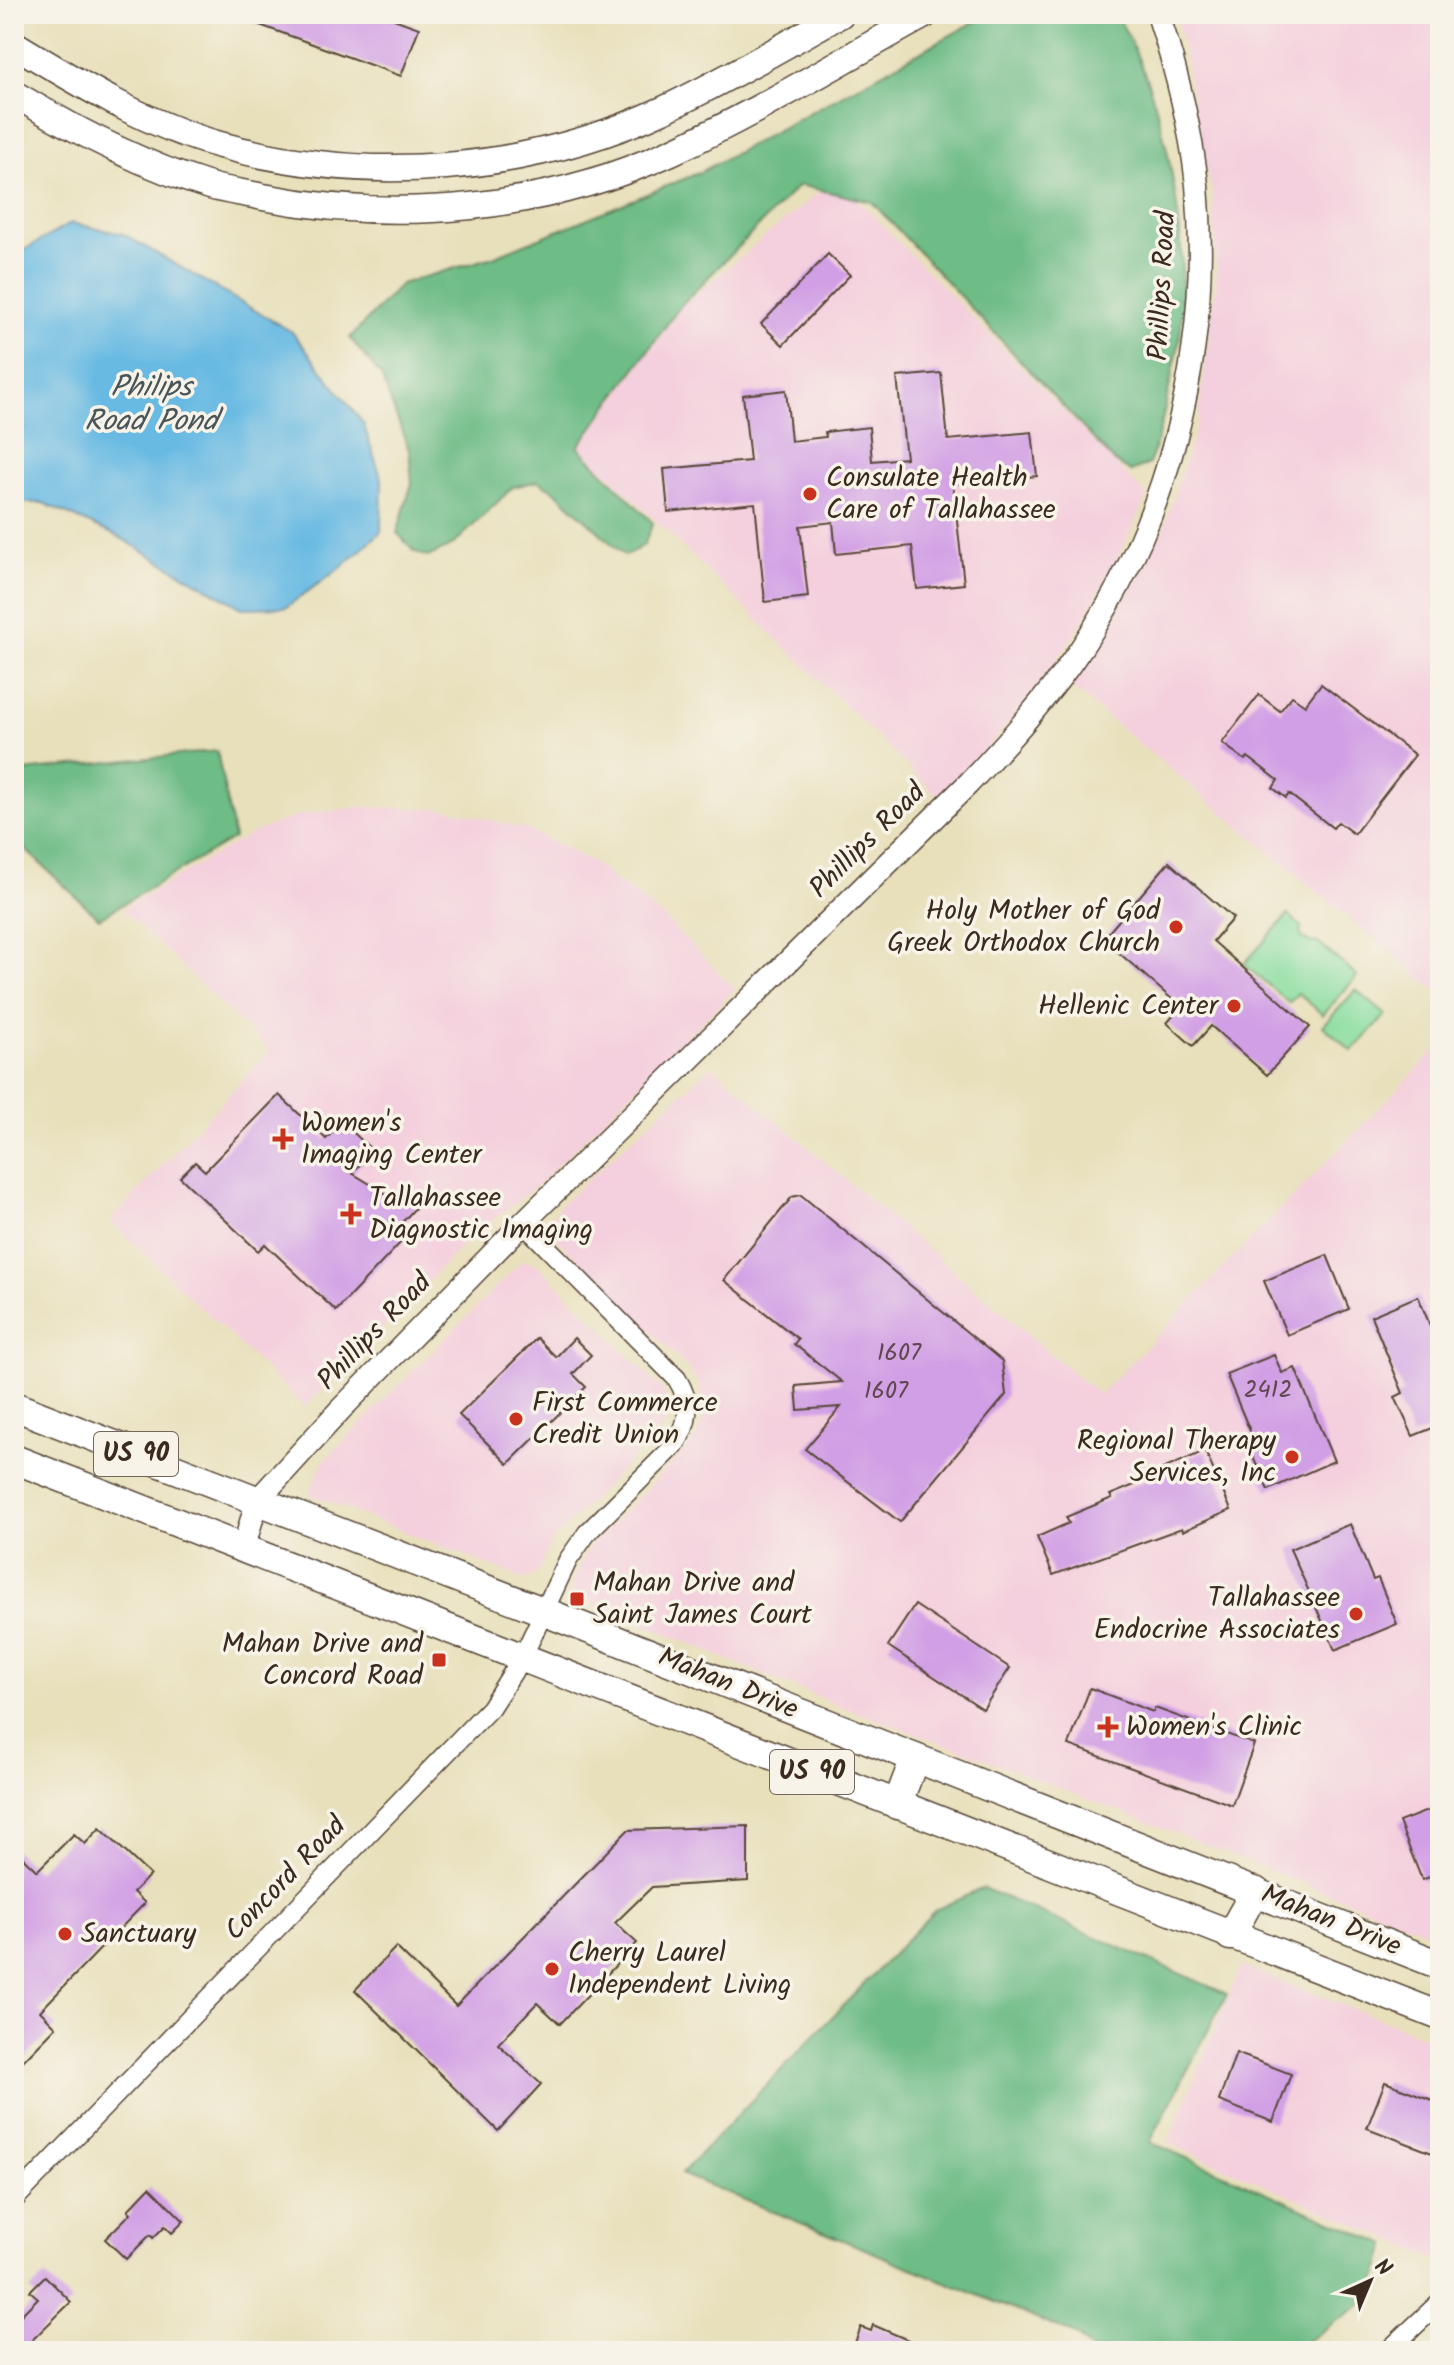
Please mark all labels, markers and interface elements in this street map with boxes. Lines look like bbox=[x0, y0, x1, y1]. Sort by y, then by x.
street label: Phillips Road bbox=[1137, 209, 1189, 362]
water label: Philips Road Pond bbox=[84, 364, 225, 446]
place label: Consulate Health Care of Tallahassee bbox=[826, 456, 1056, 533]
marker: Consulate Health Care of Tallahassee bbox=[801, 485, 819, 503]
street label: Phillips Road bbox=[799, 771, 938, 910]
place label: Holy Mother of God Greek Orthodox Church bbox=[887, 889, 1161, 966]
marker: Holy Mother of God Greek Orthodox Church bbox=[1167, 918, 1185, 936]
place label: Hellenic Center bbox=[1038, 984, 1220, 1029]
marker: Hellenic Center bbox=[1225, 997, 1243, 1015]
place label: Women's Imaging Center bbox=[301, 1101, 483, 1178]
marker: Women's Imaging Center bbox=[272, 1128, 294, 1150]
place label: Tallahassee Diagnostic Imaging bbox=[369, 1176, 593, 1253]
marker: Tallahassee Diagnostic Imaging bbox=[340, 1203, 362, 1225]
street label: Phillips Road bbox=[307, 1262, 444, 1402]
house number: 1607 bbox=[877, 1334, 922, 1373]
house number: 2412 bbox=[1244, 1371, 1292, 1410]
house number: 1607 bbox=[864, 1372, 909, 1411]
place label: First Commerce Credit Union bbox=[532, 1381, 718, 1458]
marker: First Commerce Credit Union bbox=[507, 1410, 525, 1428]
place label: Regional Therapy Services, Inc bbox=[1077, 1419, 1277, 1496]
road number: US 90 bbox=[94, 1432, 178, 1476]
marker: Regional Therapy Services, Inc bbox=[1283, 1448, 1301, 1466]
place label: Mahan Drive and Saint James Court bbox=[593, 1561, 813, 1638]
place label: Tallahassee Endocrine Associates bbox=[1094, 1576, 1340, 1653]
marker: Mahan Drive and Saint James Court bbox=[568, 1590, 586, 1608]
marker: Tallahassee Endocrine Associates bbox=[1347, 1605, 1365, 1623]
place label: Mahan Drive and Concord Road bbox=[222, 1622, 424, 1699]
street label: Mahan Drive bbox=[651, 1635, 805, 1733]
marker: Mahan Drive and Concord Road bbox=[430, 1651, 448, 1669]
place label: Women's Clinic bbox=[1126, 1705, 1302, 1750]
marker: Women's Clinic bbox=[1097, 1716, 1119, 1738]
road number: US 90 bbox=[770, 1750, 854, 1794]
street label: Concord Road bbox=[214, 1805, 359, 1952]
street label: Mahan Drive bbox=[1254, 1872, 1408, 1970]
place label: Sanctuary bbox=[81, 1912, 197, 1957]
marker: Sanctuary bbox=[56, 1925, 74, 1943]
place label: Cherry Laurel Independent Living bbox=[568, 1931, 791, 2008]
marker: Cherry Laurel Independent Living bbox=[543, 1960, 561, 1978]
north arrow bbox=[1330, 2241, 1410, 2321]
text: N bbox=[1365, 2251, 1399, 2286]

